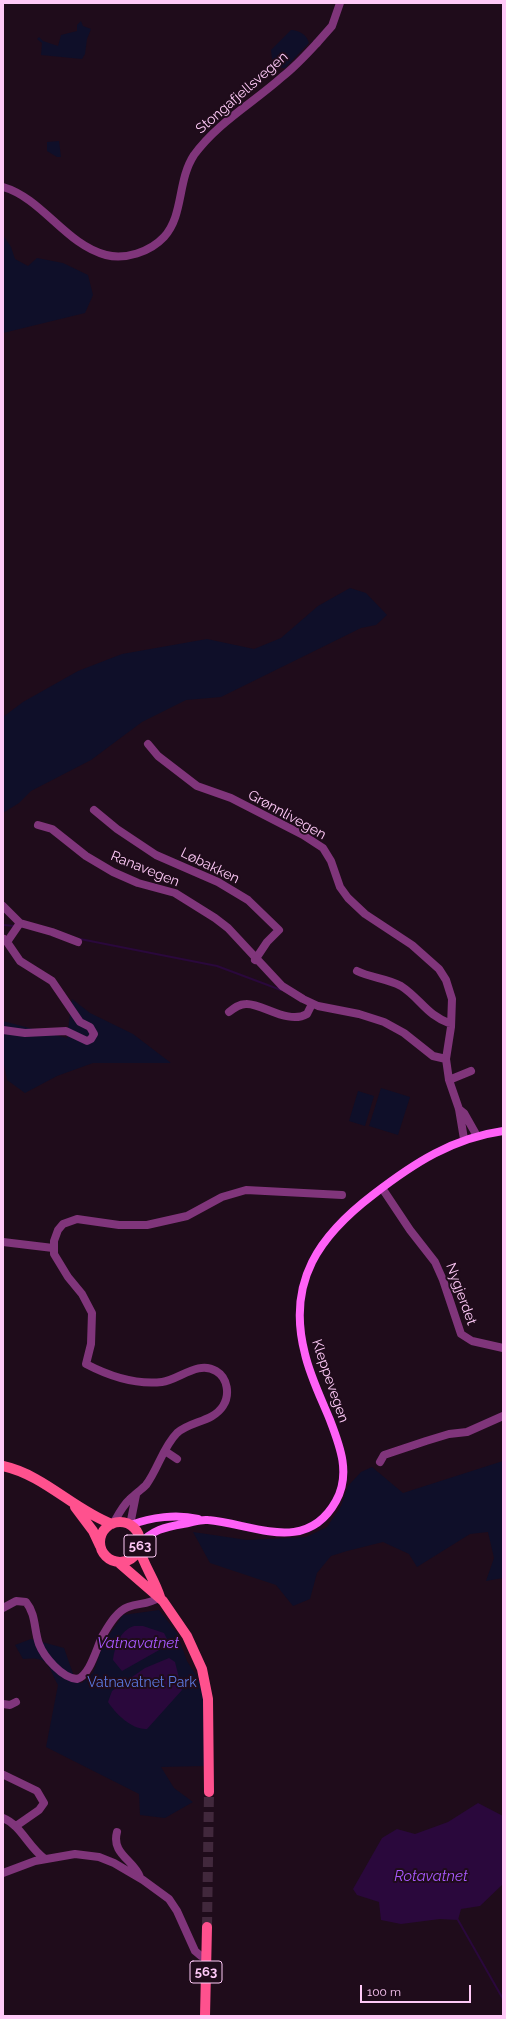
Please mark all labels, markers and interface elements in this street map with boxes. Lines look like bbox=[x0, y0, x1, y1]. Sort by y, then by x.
street label: Stongafjellsvegen bbox=[193, 48, 291, 138]
street label: Grønnlivegen bbox=[245, 787, 329, 843]
street label: Løbakken bbox=[178, 845, 242, 887]
street label: Ranavegen bbox=[108, 848, 182, 890]
street label: Nygjerdet bbox=[442, 1261, 480, 1327]
street label: Kleppevegen bbox=[308, 1337, 352, 1425]
road number: 563 bbox=[124, 1535, 156, 1557]
water label: Vatnavatnet bbox=[97, 1634, 179, 1652]
park label: Vatnavatnet Park bbox=[87, 1675, 197, 1691]
water label: Rotavatnet bbox=[394, 1867, 468, 1885]
road number: 563 bbox=[190, 1961, 222, 1983]
scale bar bbox=[362, 1977, 473, 2003]
text: 100 m bbox=[367, 1985, 401, 1999]

